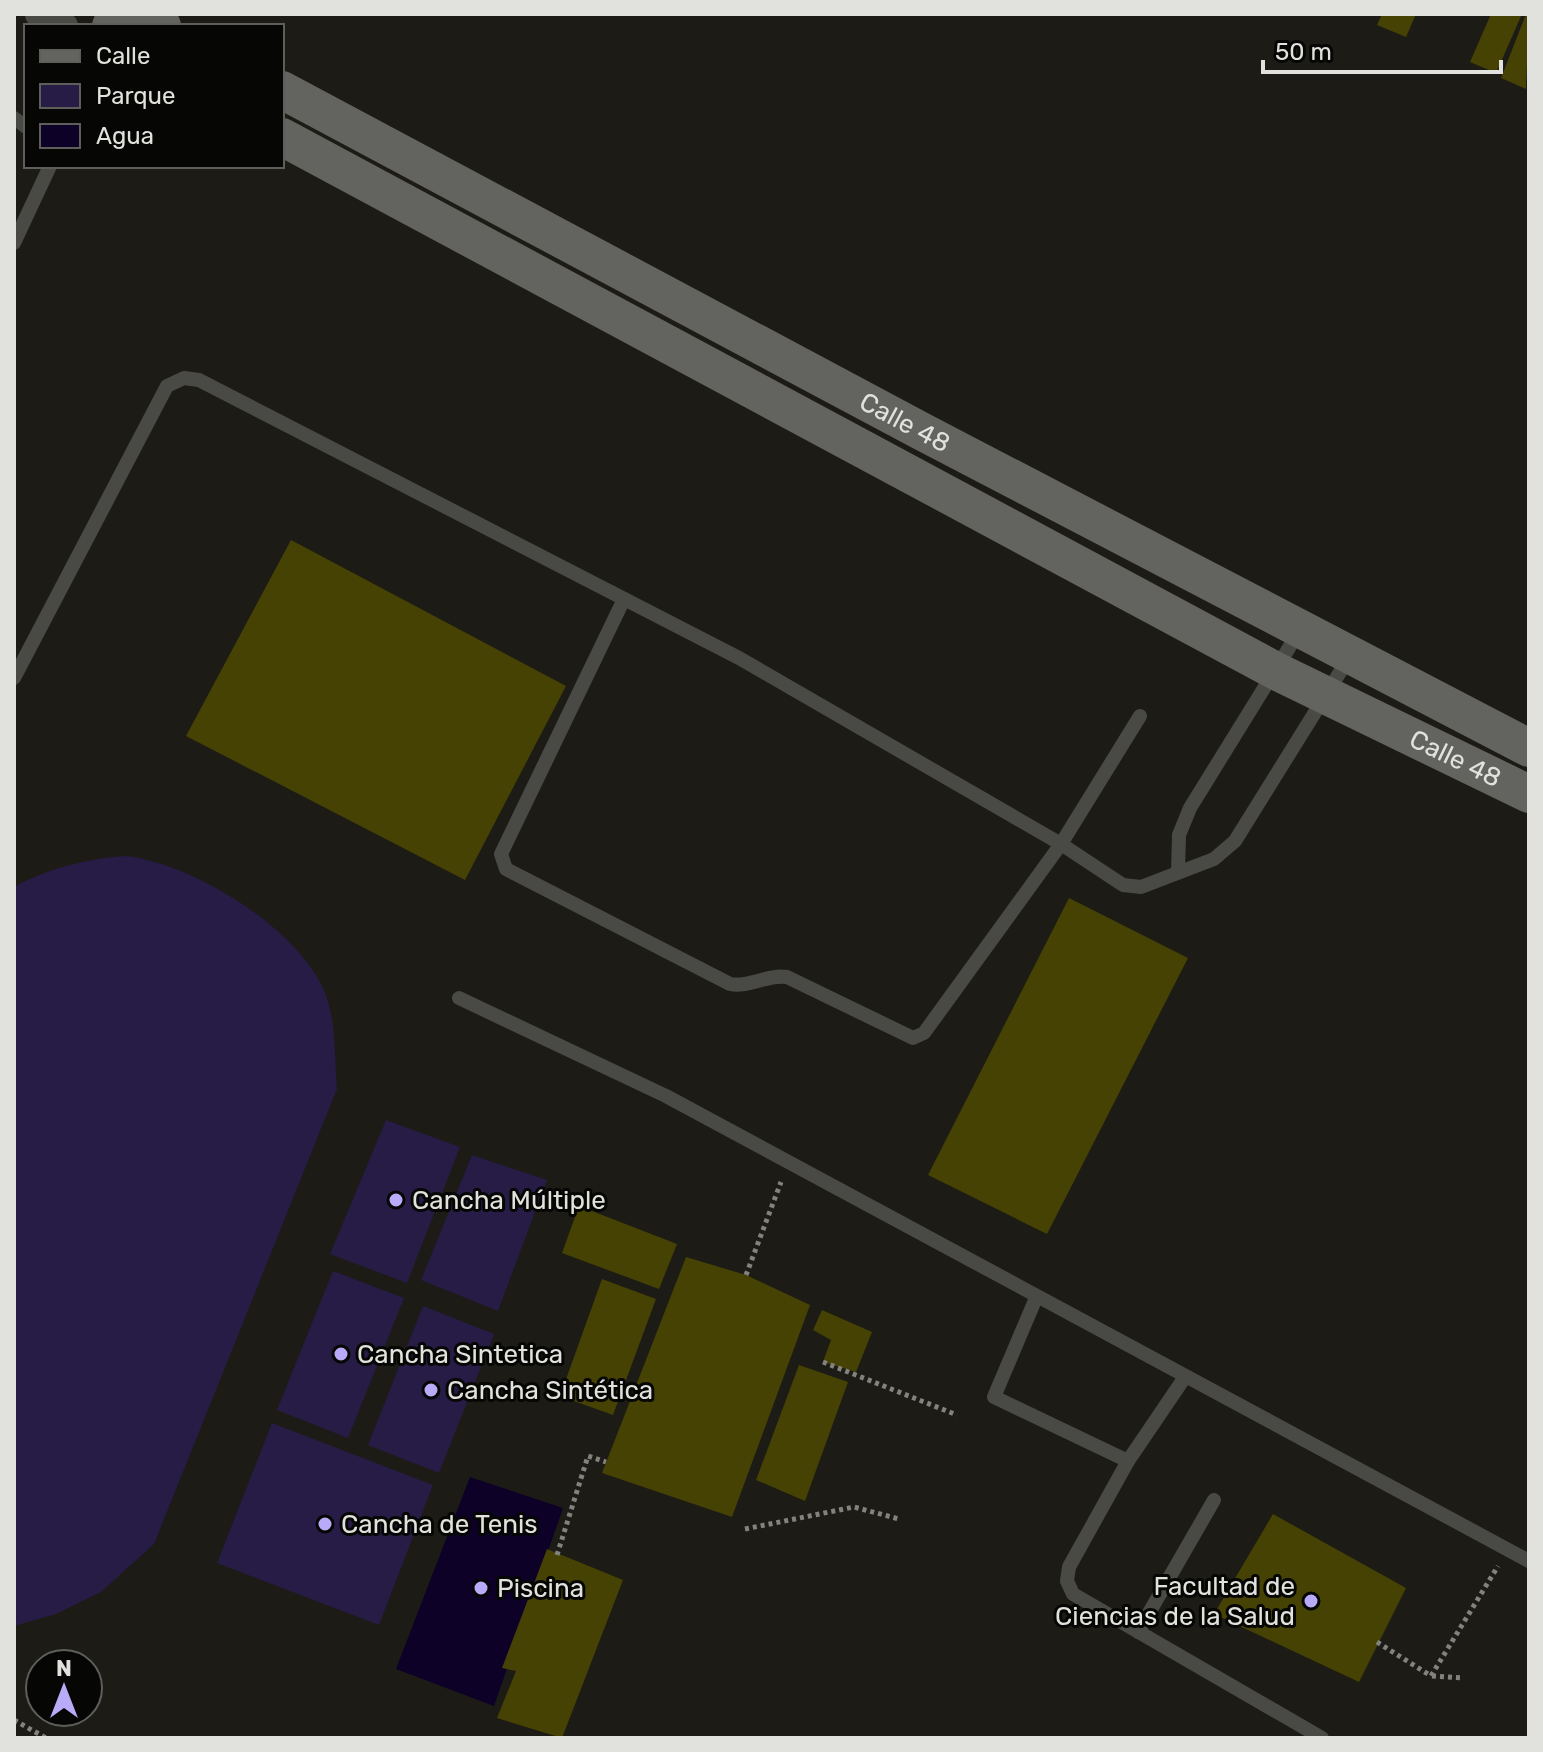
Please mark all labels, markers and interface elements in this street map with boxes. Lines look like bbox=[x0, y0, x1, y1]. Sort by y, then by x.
legend bbox=[24, 24, 284, 168]
scale bar bbox=[1263, 24, 1501, 74]
text: 50 m bbox=[1275, 38, 1332, 66]
text: Calle bbox=[96, 42, 150, 70]
text: Parque bbox=[96, 82, 175, 110]
text: Agua bbox=[96, 122, 154, 150]
street label: Calle 48 bbox=[854, 386, 955, 459]
street label: Calle 48 bbox=[1404, 723, 1506, 794]
place label: Cancha Múltiple bbox=[412, 1185, 606, 1216]
marker: Cancha Múltiple bbox=[387, 1191, 405, 1209]
place label: Cancha Sintetica bbox=[357, 1339, 563, 1370]
marker: Cancha Sintetica bbox=[332, 1345, 350, 1363]
place label: Cancha Sintética bbox=[447, 1375, 653, 1406]
marker: Cancha Sintética bbox=[422, 1381, 440, 1399]
place label: Cancha de Tenis bbox=[341, 1509, 538, 1540]
marker: Cancha de Tenis bbox=[316, 1515, 334, 1533]
place label: Facultad de Ciencias de la Salud bbox=[1055, 1571, 1295, 1632]
place label: Piscina bbox=[497, 1573, 584, 1604]
marker: Piscina bbox=[472, 1579, 490, 1597]
marker: Facultad de Ciencias de la Salud bbox=[1302, 1592, 1320, 1610]
north arrow bbox=[24, 1648, 104, 1728]
text: N bbox=[56, 1655, 72, 1682]

